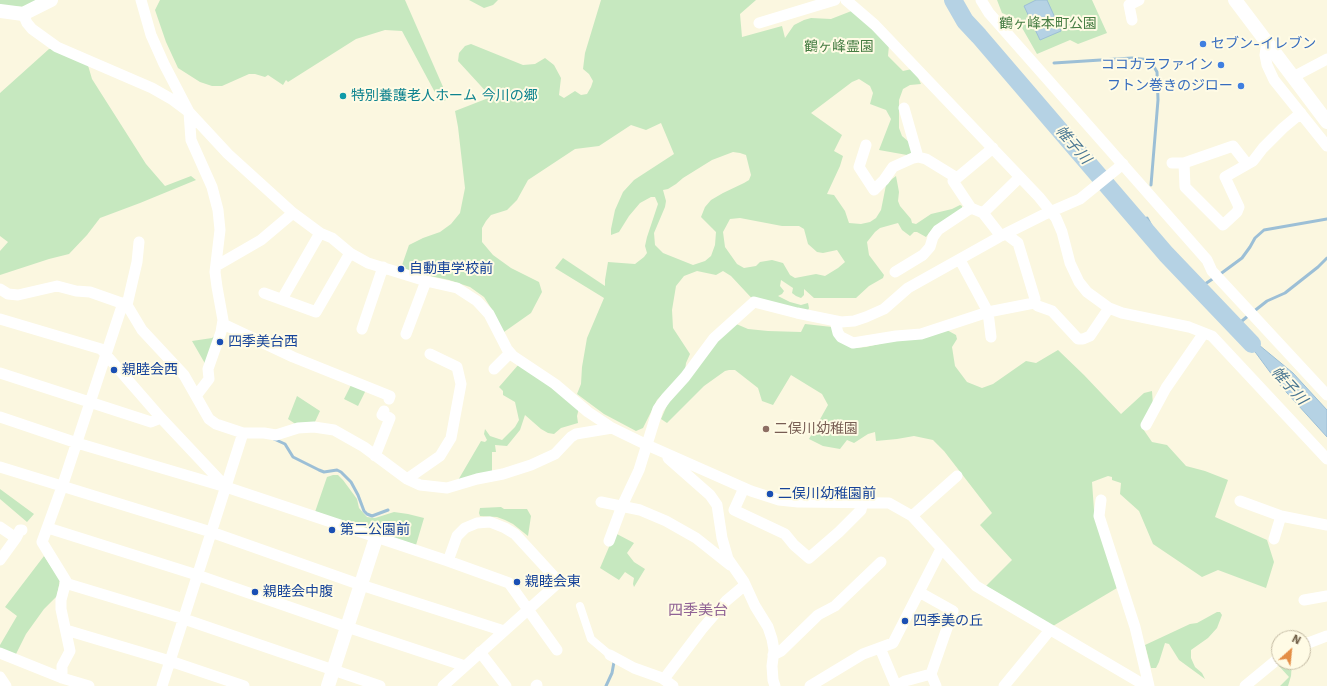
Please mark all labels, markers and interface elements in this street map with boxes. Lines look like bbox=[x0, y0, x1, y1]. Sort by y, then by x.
park label: 鶴ヶ峰本町公園 bbox=[999, 16, 1097, 32]
place label: セブン-イレブン bbox=[1211, 36, 1316, 52]
park label: 鶴ヶ峰霊園 bbox=[804, 39, 874, 55]
marker: セブン-イレブン bbox=[1198, 39, 1208, 49]
place label: ココカラファイン bbox=[1101, 57, 1213, 73]
marker: ココカラファイン bbox=[1216, 60, 1226, 70]
place label: フトン巻きのジロー bbox=[1107, 78, 1233, 94]
marker: フトン巻きのジロー bbox=[1236, 81, 1246, 91]
place label: 特別養護老人ホーム 今川の郷 bbox=[351, 88, 538, 104]
marker: 特別養護老人ホーム 今川の郷 bbox=[338, 91, 348, 101]
water label: 帷子川 bbox=[1051, 122, 1095, 168]
place label: 自動車学校前 bbox=[409, 261, 493, 277]
marker: 自動車学校前 bbox=[396, 264, 406, 274]
place label: 四季美台西 bbox=[228, 334, 298, 350]
marker: 四季美台西 bbox=[215, 337, 225, 347]
place label: 親睦会西 bbox=[122, 362, 178, 378]
water label: 帷子川 bbox=[1267, 363, 1311, 409]
marker: 親睦会西 bbox=[109, 365, 119, 375]
place label: 二俣川幼稚園 bbox=[774, 421, 858, 437]
marker: 二俣川幼稚園 bbox=[761, 424, 771, 434]
place label: 二俣川幼稚園前 bbox=[778, 486, 876, 502]
marker: 二俣川幼稚園前 bbox=[765, 489, 775, 499]
place label: 第二公園前 bbox=[340, 522, 410, 538]
marker: 第二公園前 bbox=[327, 525, 337, 535]
place label: 親睦会東 bbox=[525, 574, 581, 590]
marker: 親睦会東 bbox=[512, 577, 522, 587]
place label: 親睦会中腹 bbox=[263, 584, 333, 600]
marker: 親睦会中腹 bbox=[250, 587, 260, 597]
district label: 四季美台 bbox=[668, 602, 728, 620]
place label: 四季美の丘 bbox=[913, 613, 983, 629]
marker: 四季美の丘 bbox=[900, 616, 910, 626]
north arrow bbox=[1271, 630, 1311, 670]
text: N bbox=[1290, 632, 1303, 647]

